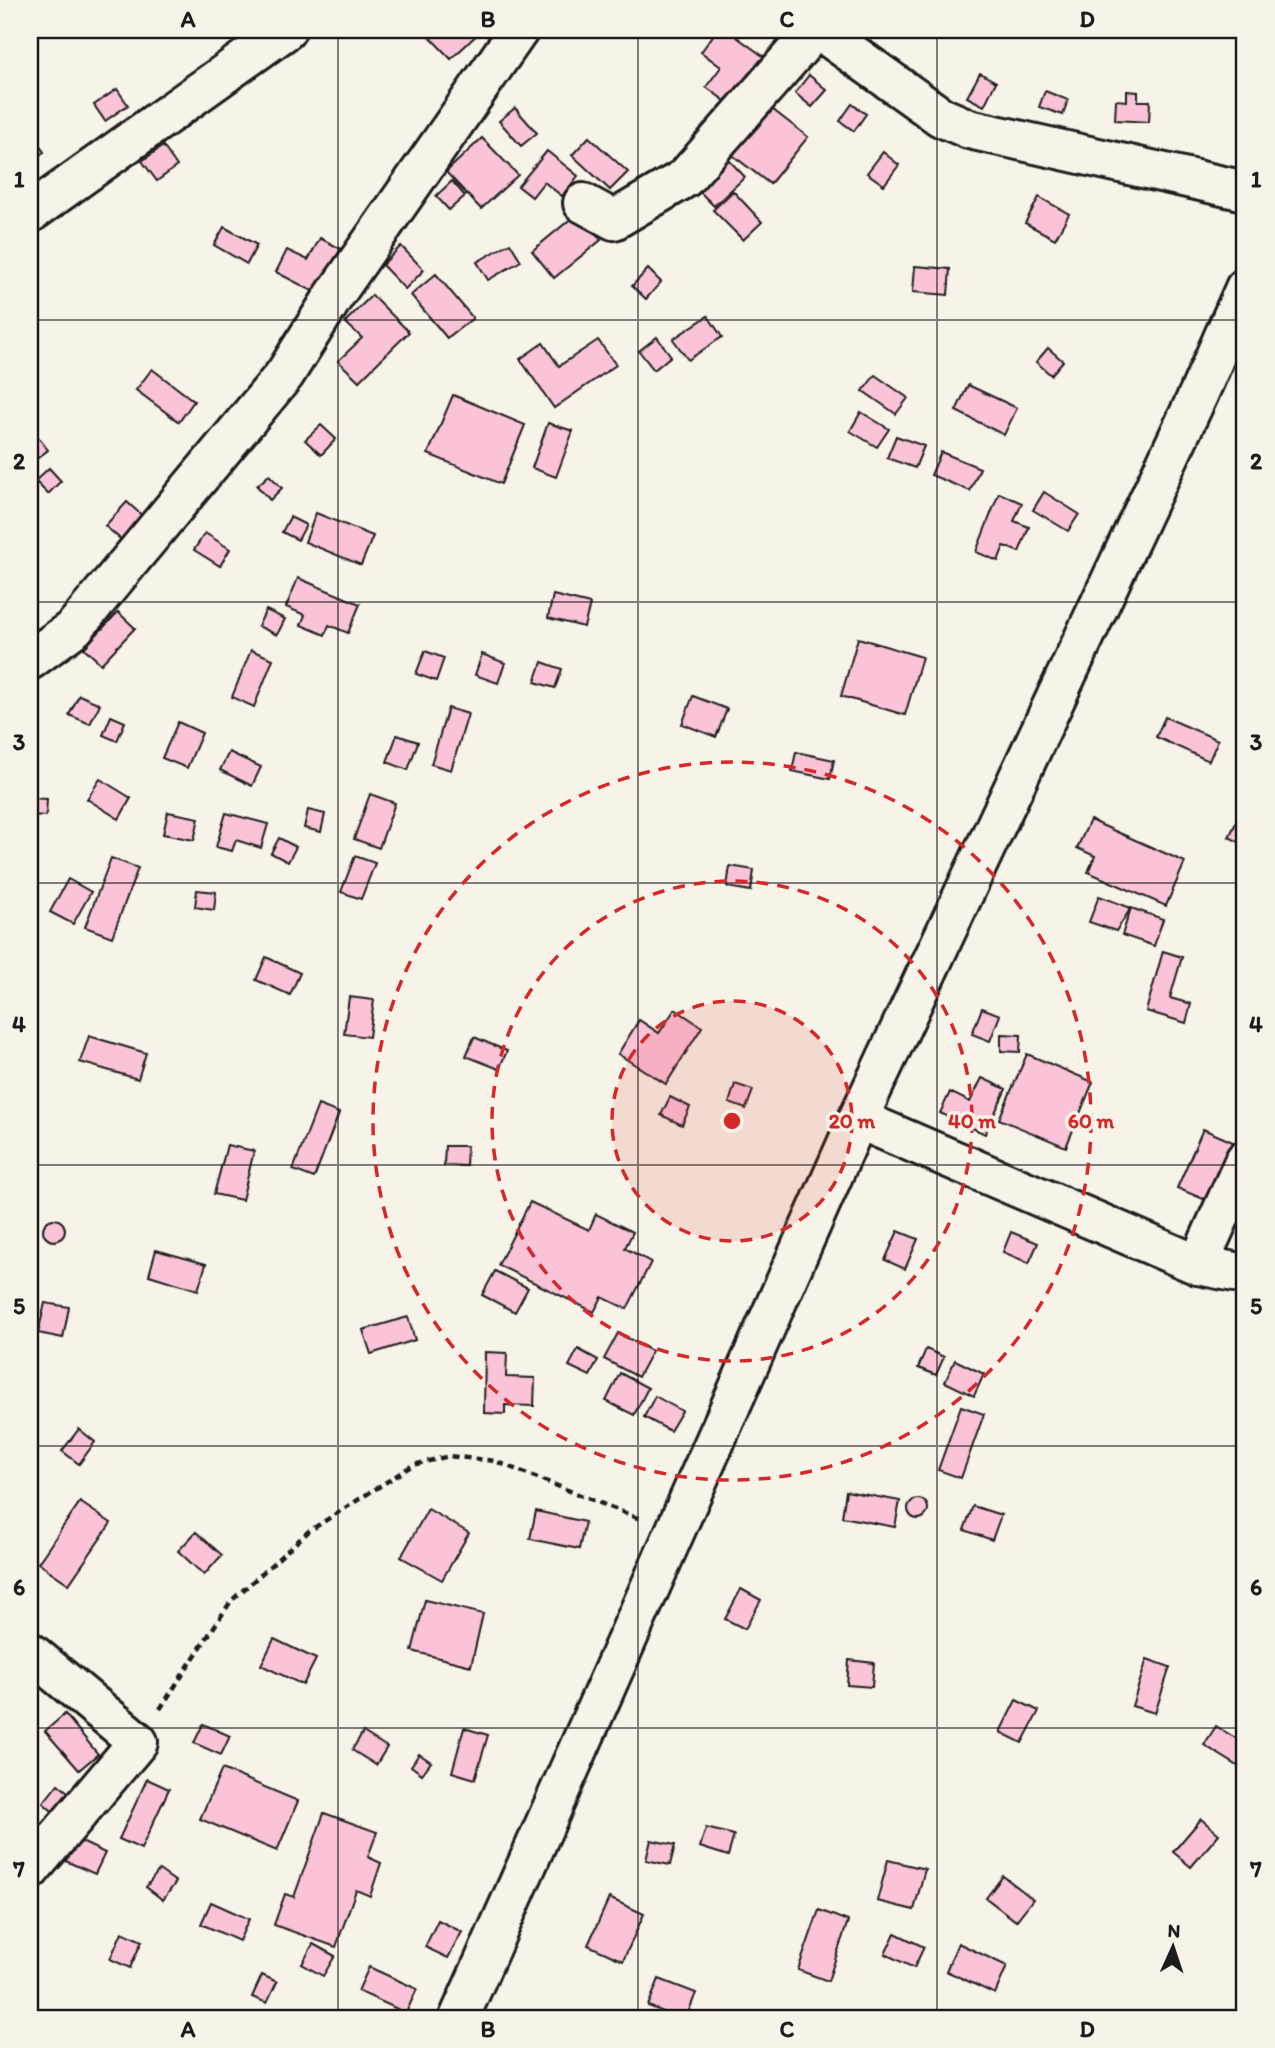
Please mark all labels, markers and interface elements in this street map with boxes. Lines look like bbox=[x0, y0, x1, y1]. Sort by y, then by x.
text: A bbox=[180, 5, 196, 33]
text: B bbox=[481, 5, 496, 33]
text: C bbox=[780, 5, 795, 33]
text: D bbox=[1079, 5, 1095, 33]
text: 1 bbox=[14, 165, 25, 193]
text: 1 bbox=[1251, 165, 1262, 193]
text: 2 bbox=[13, 447, 26, 475]
text: 2 bbox=[1250, 447, 1263, 475]
text: 3 bbox=[13, 728, 26, 756]
text: 3 bbox=[1250, 728, 1263, 756]
text: 4 bbox=[12, 1010, 26, 1038]
text: 4 bbox=[1249, 1010, 1263, 1038]
text: 20 m bbox=[829, 1108, 876, 1133]
text: 40 m bbox=[948, 1108, 996, 1133]
text: 60 m bbox=[1068, 1108, 1115, 1133]
centre of rings bbox=[720, 1109, 744, 1133]
text: 5 bbox=[13, 1292, 25, 1320]
text: 5 bbox=[1250, 1292, 1262, 1320]
text: 6 bbox=[13, 1573, 25, 1601]
text: 6 bbox=[1250, 1573, 1262, 1601]
text: 7 bbox=[12, 1855, 25, 1883]
text: 7 bbox=[1249, 1855, 1262, 1883]
north arrow bbox=[1138, 1912, 1208, 1982]
text: N bbox=[1167, 1919, 1181, 1942]
text: A bbox=[180, 2015, 196, 2043]
text: B bbox=[481, 2015, 496, 2043]
text: C bbox=[780, 2015, 795, 2043]
text: D bbox=[1079, 2015, 1095, 2043]

